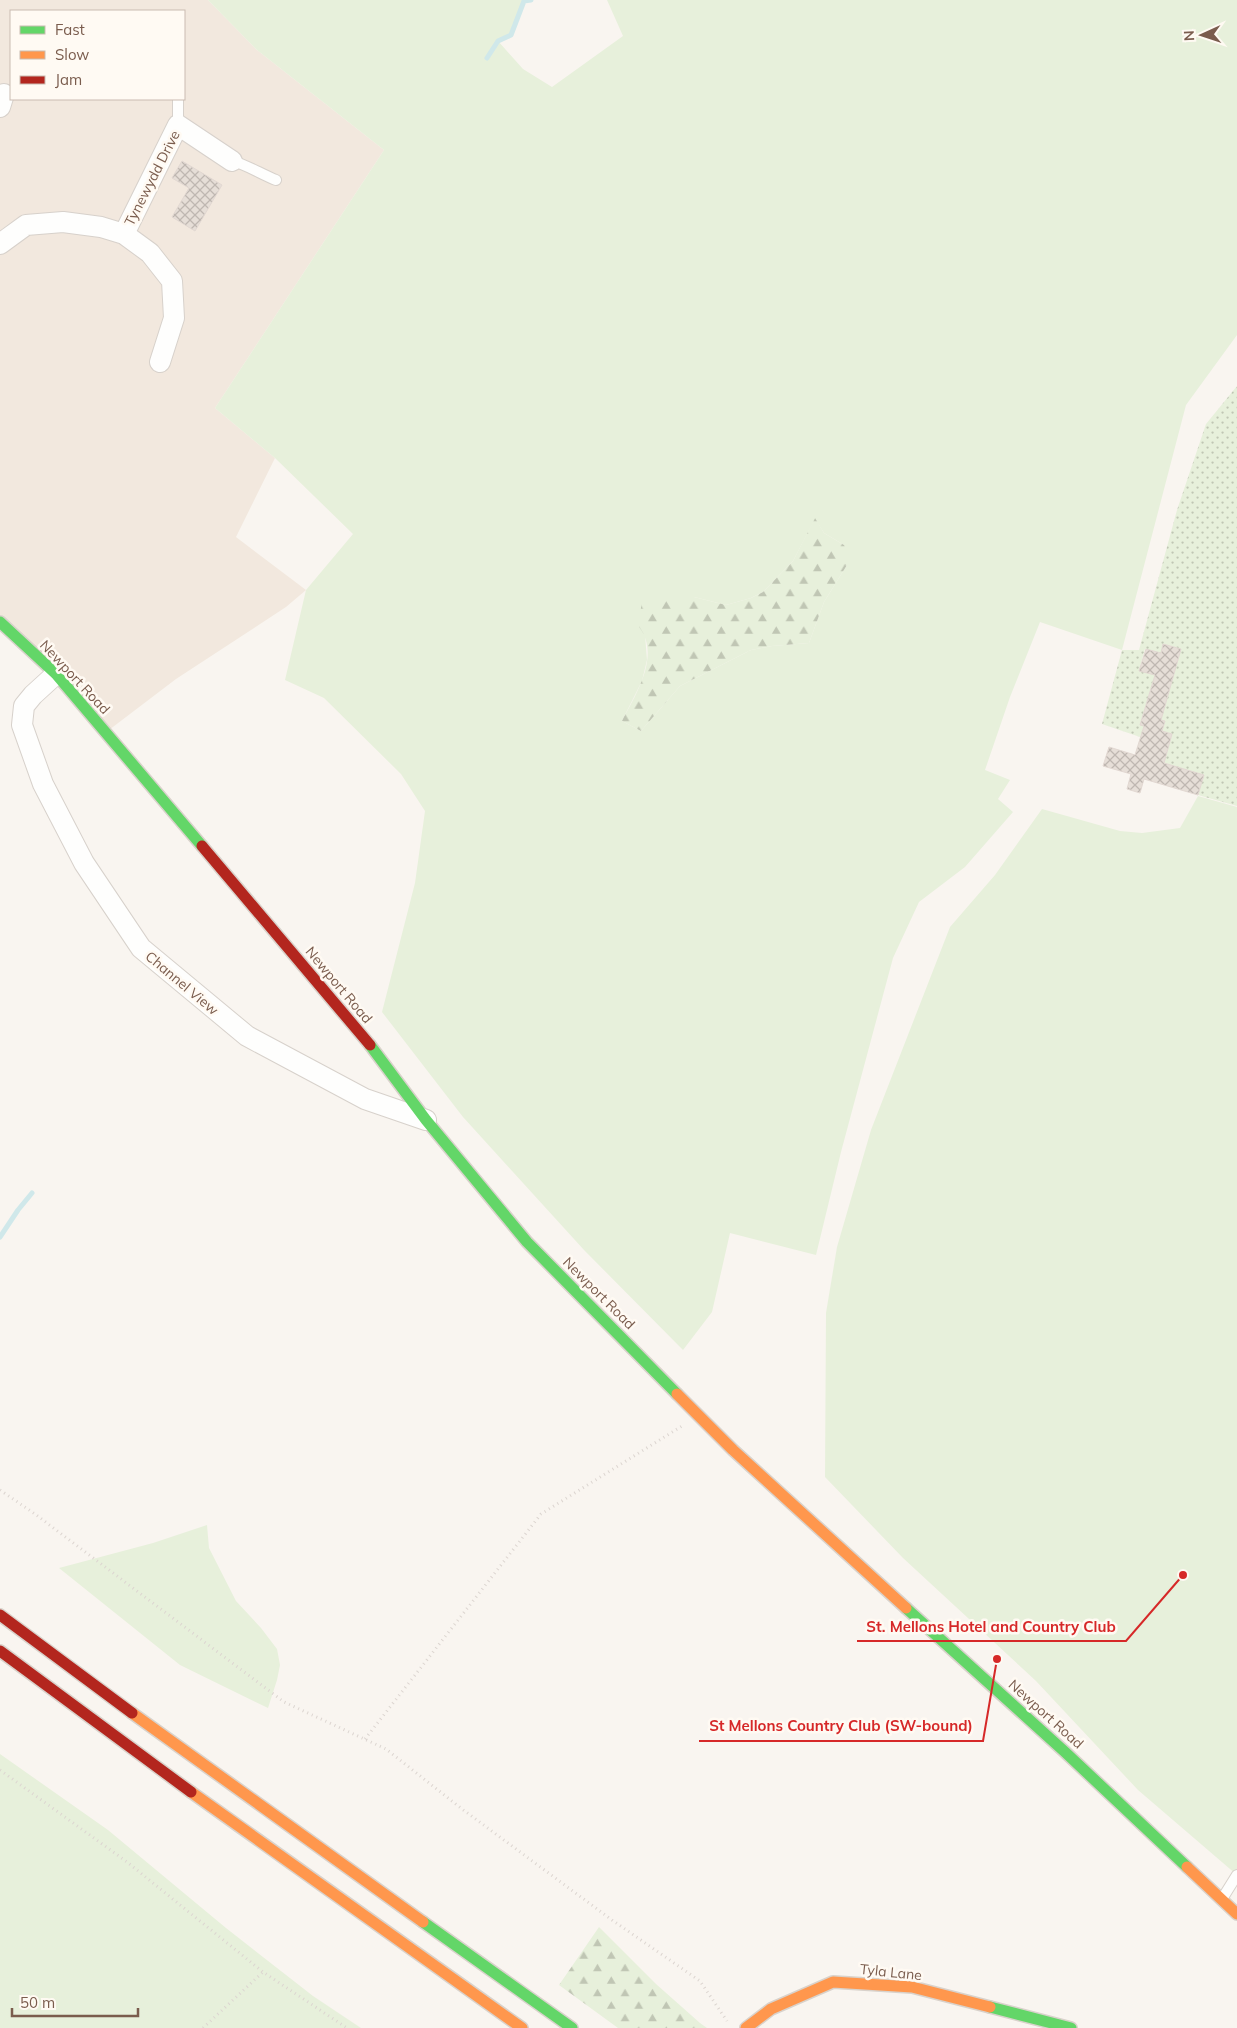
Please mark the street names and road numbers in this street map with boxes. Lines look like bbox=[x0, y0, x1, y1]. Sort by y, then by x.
street label: Tynewydd Drive bbox=[120, 127, 184, 229]
street label: Newport Road bbox=[36, 636, 114, 718]
street label: Newport Road bbox=[302, 943, 376, 1027]
street label: Channel View bbox=[142, 947, 222, 1019]
street label: Newport Road bbox=[559, 1253, 639, 1333]
street label: Newport Road bbox=[1005, 1676, 1087, 1752]
street label: Tyla Lane bbox=[859, 1960, 923, 1984]

